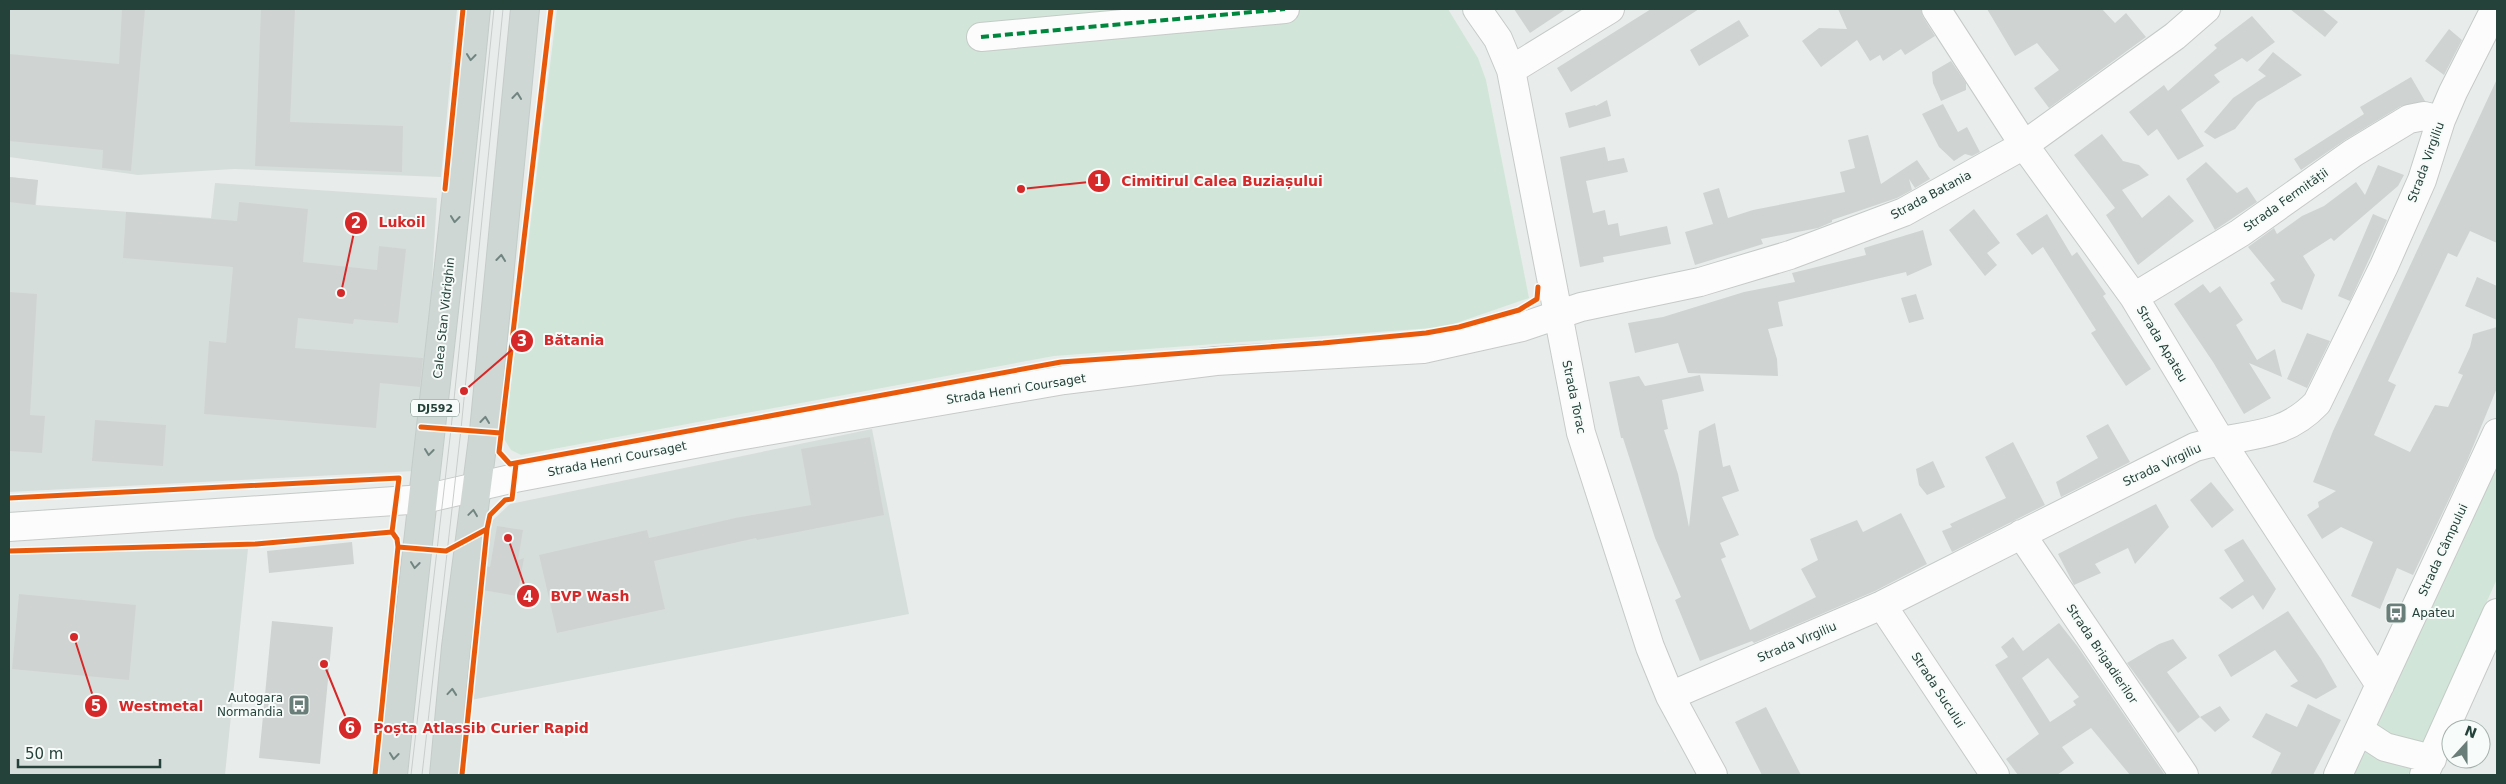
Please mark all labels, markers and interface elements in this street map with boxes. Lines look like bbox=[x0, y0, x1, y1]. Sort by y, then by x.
one-way arrow bbox=[466, 54, 477, 62]
one-way arrow bbox=[511, 92, 522, 100]
street label: Strada Virgiliu bbox=[2405, 120, 2447, 204]
callout: Cimitirul Calea Buziașului bbox=[1087, 166, 1333, 195]
street label: Strada Fermității bbox=[2241, 166, 2331, 234]
street label: Strada Batania bbox=[1888, 168, 1974, 222]
text: 1 bbox=[1094, 172, 1104, 190]
text: Cimitirul Calea Buziașului bbox=[1121, 173, 1323, 190]
callout: Lukoil bbox=[344, 208, 436, 237]
text: 2 bbox=[351, 214, 361, 232]
text: Lukoil bbox=[378, 214, 426, 230]
one-way arrow bbox=[450, 215, 461, 223]
one-way arrow bbox=[495, 254, 506, 262]
street label: Calea Stan Vidrighin bbox=[431, 257, 457, 379]
street label: Strada Apateu bbox=[2134, 303, 2190, 385]
callout: Bătania bbox=[509, 326, 615, 355]
text: 3 bbox=[517, 332, 527, 350]
text: Bătania bbox=[544, 332, 604, 348]
street label: Strada Torac bbox=[1559, 359, 1589, 435]
street label: Strada Henri Coursaget bbox=[945, 371, 1087, 407]
road number: DJ592 bbox=[411, 399, 459, 416]
one-way arrow bbox=[479, 416, 490, 424]
street label: Strada Henri Coursaget bbox=[546, 439, 688, 479]
street label: Strada Virgiliu bbox=[2121, 441, 2203, 489]
one-way arrow bbox=[424, 449, 435, 457]
street label: Strada Câmpului bbox=[2415, 502, 2471, 598]
one-way arrow bbox=[467, 509, 477, 517]
one-way arrow bbox=[410, 561, 421, 569]
callout: BVP Wash bbox=[515, 582, 639, 611]
text: 4 bbox=[523, 588, 533, 606]
text: BVP Wash bbox=[551, 588, 629, 604]
bus stop icon: Apateu bbox=[2384, 601, 2408, 625]
street label: Strada Brigadierilor bbox=[2063, 602, 2141, 706]
place label: Apateu bbox=[2412, 606, 2455, 620]
street label: Strada Virgiliu bbox=[1755, 619, 1839, 665]
street label: Strada Sucului bbox=[1908, 650, 1968, 730]
one-way arrow bbox=[446, 688, 457, 696]
callout: Westmetal bbox=[83, 691, 213, 720]
place label: Autogara Normandia bbox=[217, 691, 283, 719]
bus stop icon: Autogara Normandia bbox=[287, 693, 311, 717]
text: 5 bbox=[91, 697, 101, 715]
text: Westmetal bbox=[119, 698, 203, 714]
callout: Poșta Atlassib Curier Rapid bbox=[338, 713, 599, 742]
text: 6 bbox=[345, 719, 355, 737]
north arrow bbox=[2441, 719, 2491, 769]
text: Poșta Atlassib Curier Rapid bbox=[373, 720, 589, 737]
text: N bbox=[2462, 722, 2479, 741]
scale bar bbox=[18, 736, 160, 768]
text: 50 m bbox=[25, 745, 63, 763]
one-way arrow bbox=[389, 753, 400, 761]

